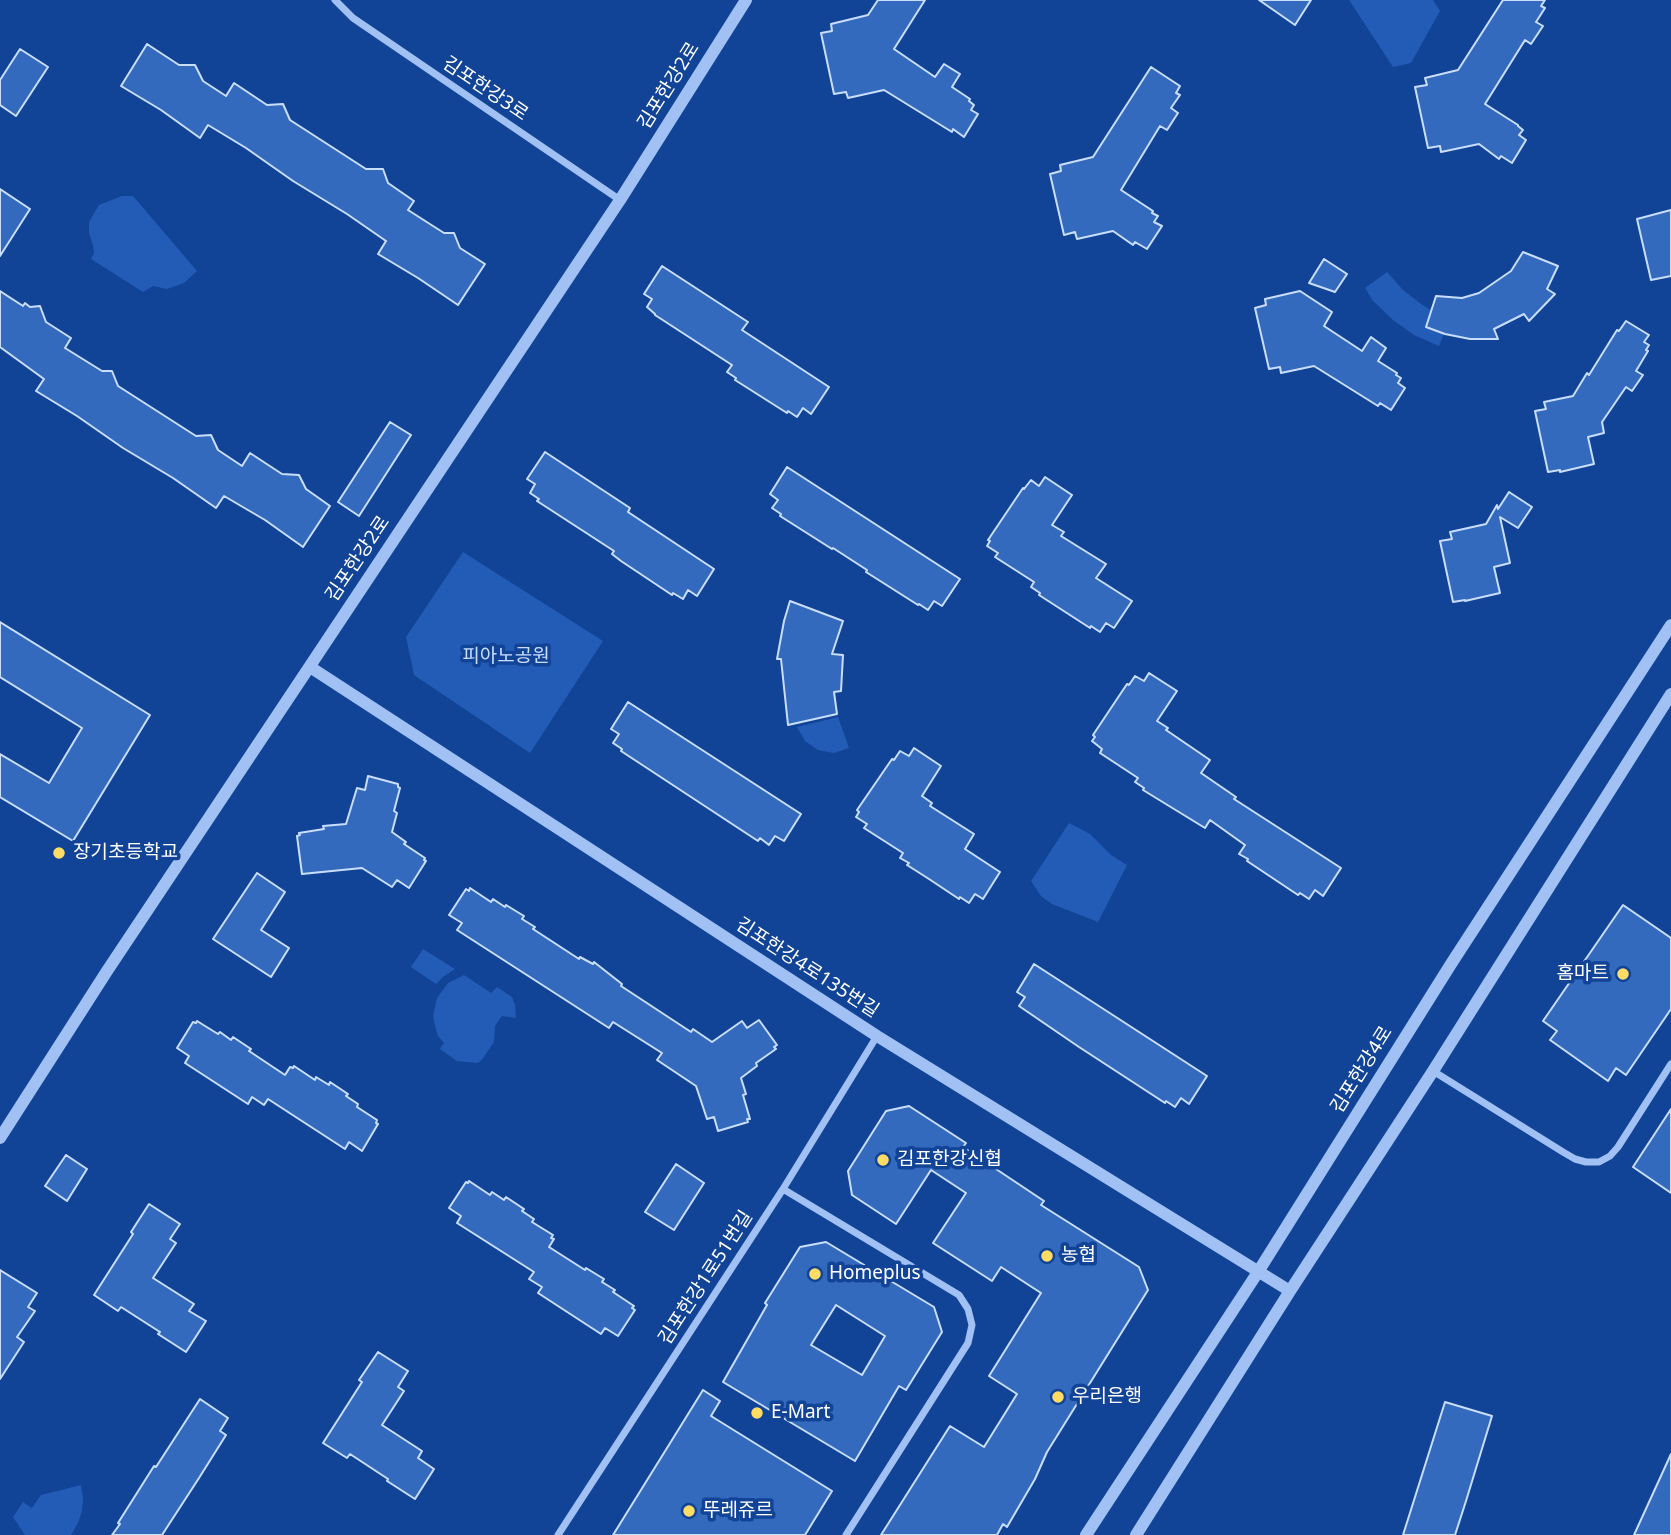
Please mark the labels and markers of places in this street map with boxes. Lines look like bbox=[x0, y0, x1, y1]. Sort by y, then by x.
place label: 장기초등학교 bbox=[73, 842, 178, 864]
marker: 장기초등학교 bbox=[51, 845, 67, 861]
place label: 홈마트 bbox=[1557, 963, 1609, 985]
marker: 홈마트 bbox=[1615, 966, 1631, 982]
place label: 김포한강신협 bbox=[897, 1149, 1002, 1171]
marker: 김포한강신협 bbox=[875, 1152, 891, 1168]
place label: 농협 bbox=[1061, 1245, 1096, 1267]
marker: 농협 bbox=[1039, 1248, 1055, 1264]
place label: Homeplus bbox=[829, 1263, 920, 1285]
marker: Homeplus bbox=[807, 1266, 823, 1282]
place label: 우리은행 bbox=[1072, 1386, 1142, 1408]
marker: 우리은행 bbox=[1050, 1389, 1066, 1405]
place label: E-Mart bbox=[771, 1402, 830, 1424]
marker: E-Mart bbox=[749, 1405, 765, 1421]
place label: 뚜레쥬르 bbox=[703, 1500, 773, 1522]
marker: 뚜레쥬르 bbox=[681, 1503, 697, 1519]

